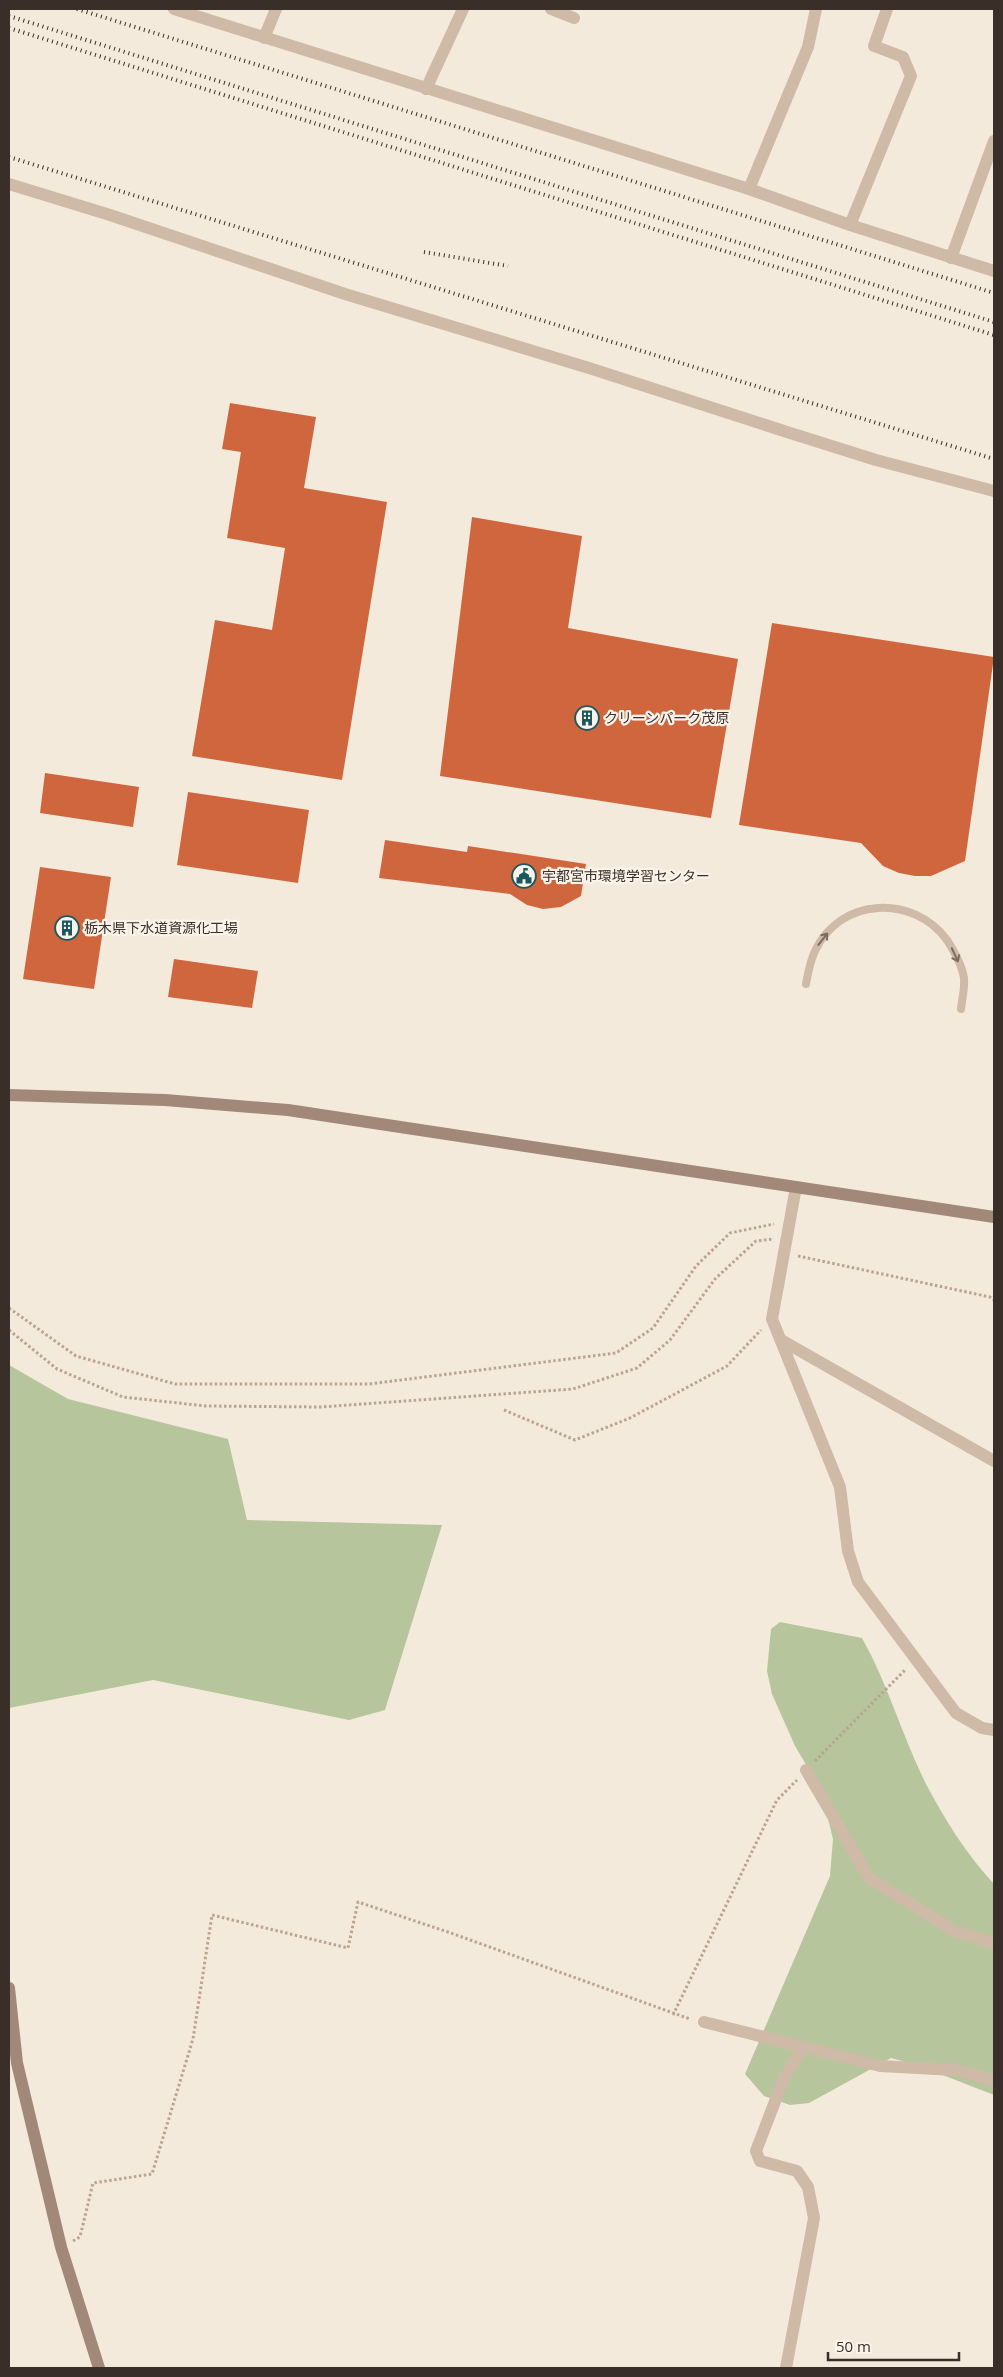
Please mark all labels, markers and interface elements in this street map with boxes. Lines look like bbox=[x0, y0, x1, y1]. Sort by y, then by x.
building icon: クリーンパーク茂原 bbox=[574, 705, 600, 731]
place label: クリーンパーク茂原 bbox=[604, 708, 729, 727]
public building icon: 宇都宮市環境学習センター bbox=[511, 863, 537, 889]
place label: 宇都宮市環境学習センター bbox=[542, 866, 710, 885]
building icon: 栃木県下水道資源化工場 bbox=[54, 915, 80, 941]
place label: 栃木県下水道資源化工場 bbox=[84, 918, 238, 937]
one-way arrow bbox=[818, 933, 829, 946]
one-way arrow bbox=[951, 947, 960, 962]
scale bar bbox=[828, 2330, 959, 2362]
text: 50 m bbox=[836, 2336, 871, 2356]

